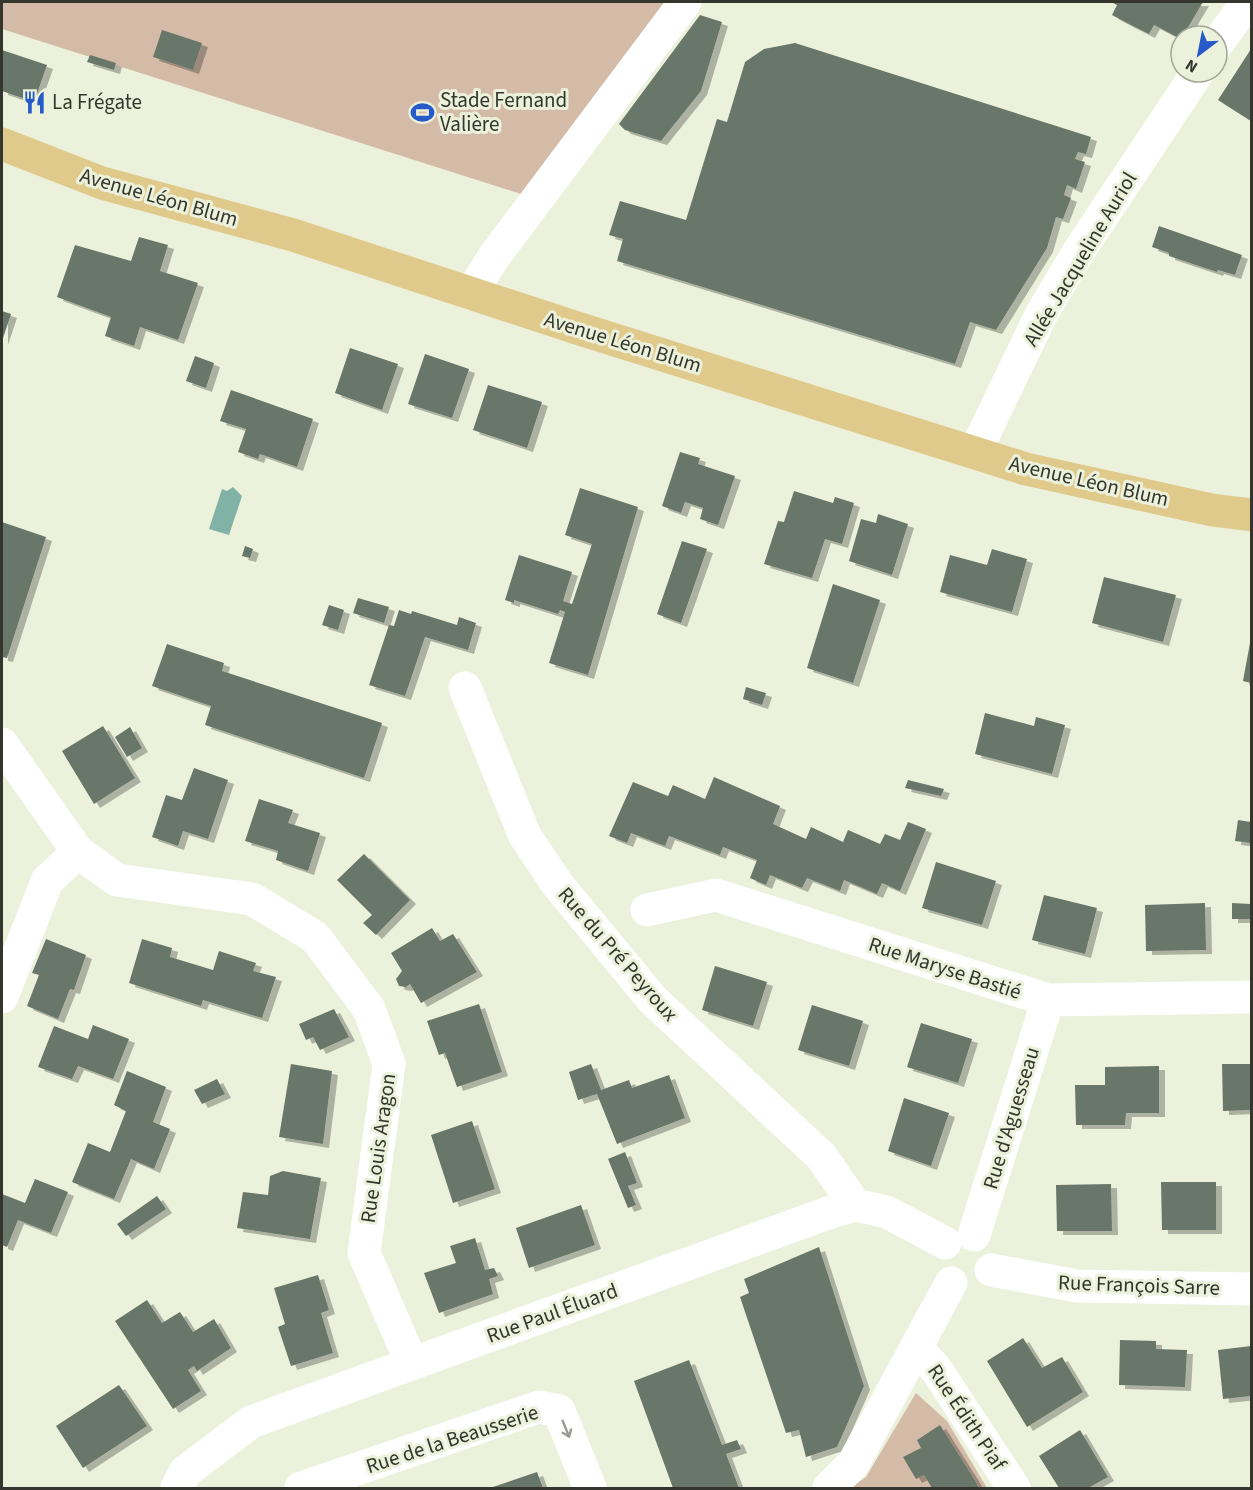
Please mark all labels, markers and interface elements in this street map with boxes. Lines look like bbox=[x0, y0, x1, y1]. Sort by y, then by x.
north arrow bbox=[1169, 24, 1229, 84]
text: N bbox=[1181, 54, 1202, 78]
place label: Stade Fernand Valière bbox=[440, 85, 567, 139]
place label: La Frégate bbox=[52, 87, 142, 117]
restaurant icon: La Frégate bbox=[21, 89, 47, 115]
sports icon: Stade Fernand Valière bbox=[409, 99, 435, 125]
street label: Avenue Léon Blum bbox=[77, 160, 241, 234]
street label: Allée Jacqueline Auriol bbox=[1016, 166, 1144, 352]
street label: Avenue Léon Blum bbox=[541, 304, 705, 380]
street label: Avenue Léon Blum bbox=[1006, 448, 1172, 514]
street label: Rue du Pré Peyroux bbox=[551, 880, 685, 1028]
street label: Rue Maryse Bastié bbox=[865, 929, 1025, 1007]
street label: Rue d'Aguesseau bbox=[975, 1043, 1047, 1193]
street label: Rue Louis Aragon bbox=[353, 1071, 403, 1225]
street label: Rue François Sarre bbox=[1057, 1267, 1221, 1303]
street label: Rue Paul Éluard bbox=[482, 1275, 622, 1351]
street label: Rue Édith Piaf bbox=[920, 1358, 1014, 1477]
street label: Rue de la Beausserie bbox=[362, 1397, 542, 1481]
one-way arrow bbox=[561, 1419, 572, 1437]

